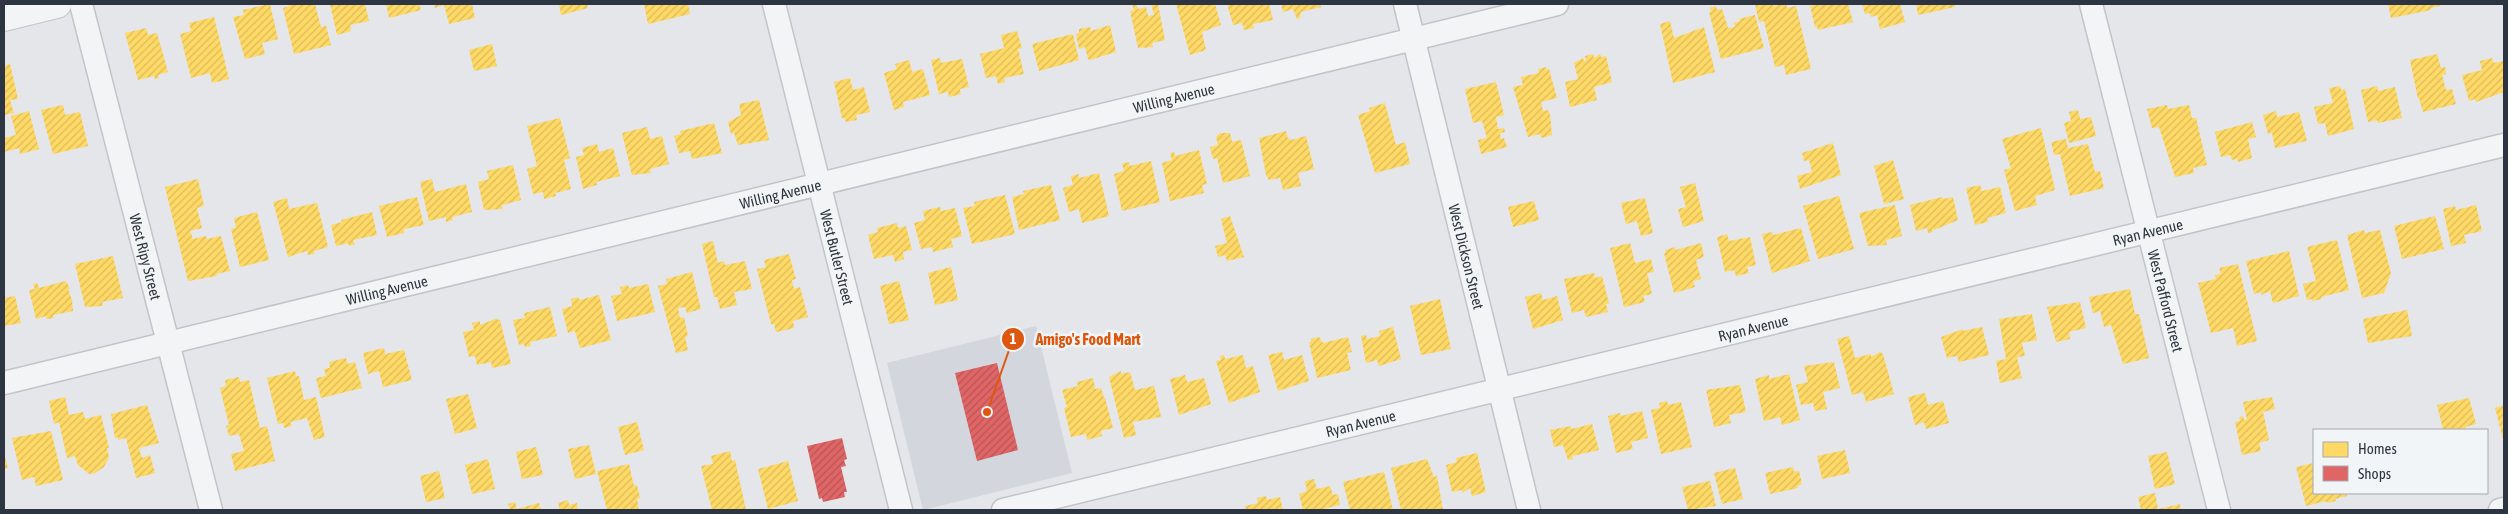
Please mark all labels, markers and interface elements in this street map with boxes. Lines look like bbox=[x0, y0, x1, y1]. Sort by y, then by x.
street label: Willing Avenue bbox=[1131, 79, 1216, 116]
street label: Willing Avenue bbox=[738, 175, 823, 212]
street label: West Dickson Street bbox=[1446, 202, 1488, 311]
street label: West Butler Street bbox=[817, 208, 858, 307]
street label: West Ripy Street bbox=[127, 212, 165, 302]
street label: Ryan Avenue bbox=[2111, 215, 2185, 248]
street label: West Pafford Street bbox=[2145, 248, 2187, 354]
street label: Willing Avenue bbox=[344, 271, 429, 308]
street label: Ryan Avenue bbox=[1716, 311, 1790, 344]
callout: Amigo's Food Mart bbox=[1000, 324, 1151, 355]
text: 1 bbox=[1009, 330, 1017, 347]
text: Amigo's Food Mart bbox=[1034, 330, 1141, 348]
street label: Ryan Avenue bbox=[1324, 406, 1397, 440]
legend bbox=[2313, 429, 2488, 494]
text: Homes bbox=[2358, 440, 2397, 457]
text: Shops bbox=[2358, 465, 2391, 482]

